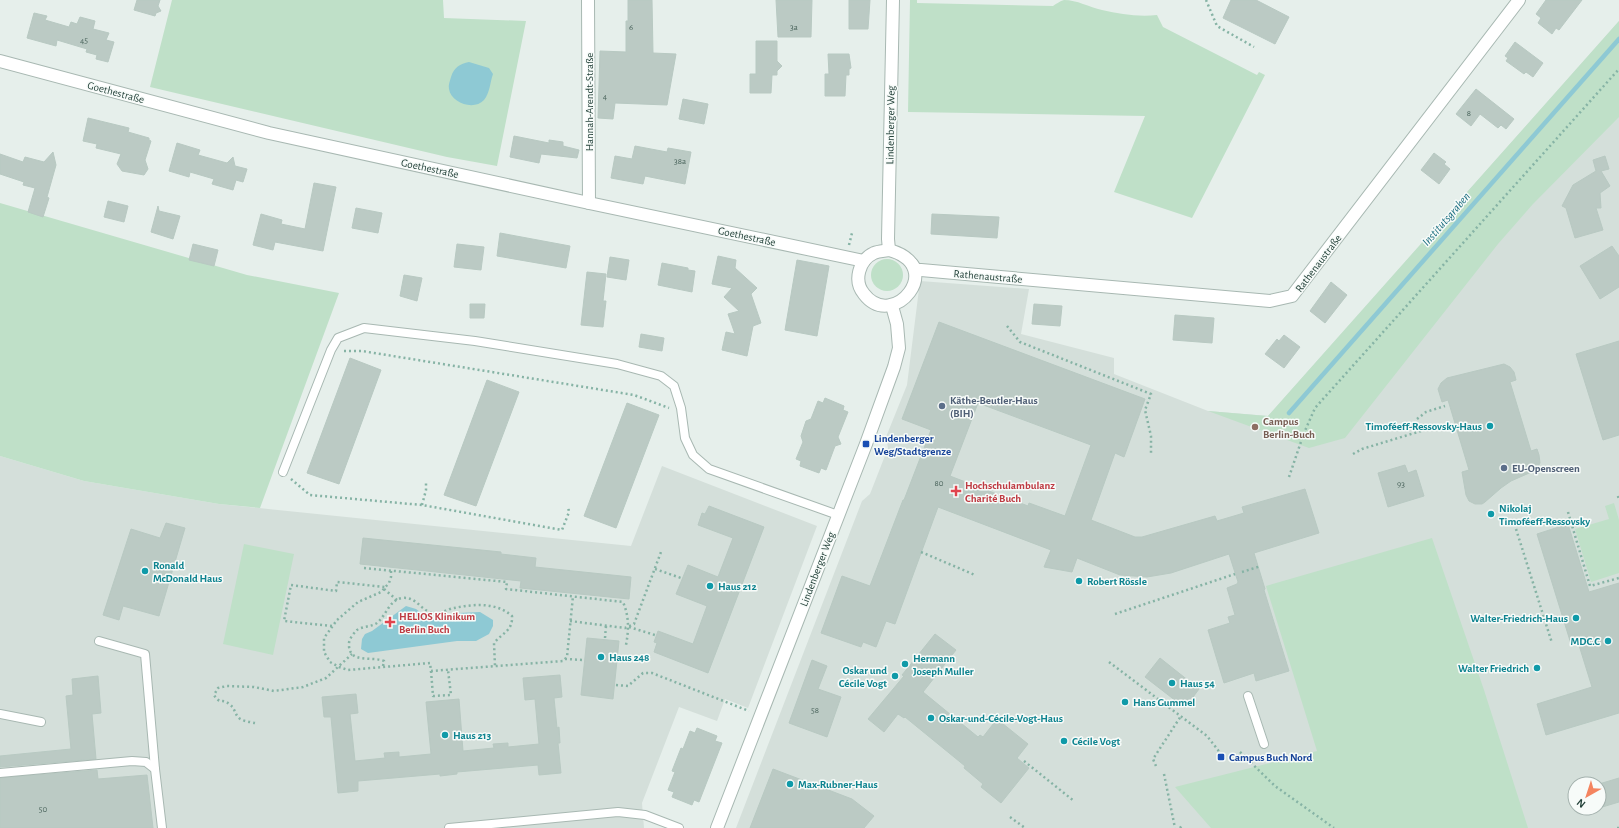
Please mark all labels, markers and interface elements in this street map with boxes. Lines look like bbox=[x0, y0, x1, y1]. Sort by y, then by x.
house number: 6 bbox=[629, 23, 633, 32]
house number: 3a bbox=[790, 23, 798, 32]
house number: 45 bbox=[80, 36, 88, 45]
street label: Hannah-Arendt-Straße bbox=[584, 53, 595, 151]
street label: Goethestraße bbox=[86, 80, 146, 105]
street label: Lindenberger Weg bbox=[884, 85, 897, 165]
house number: 4 bbox=[603, 92, 608, 101]
house number: 8 bbox=[1467, 109, 1471, 118]
street label: Goethestraße bbox=[400, 157, 460, 180]
house number: 38a bbox=[674, 157, 686, 166]
water label: Institutsgraben bbox=[1420, 190, 1472, 248]
street label: Goethestraße bbox=[717, 225, 777, 248]
street label: Rathenaustraße bbox=[1293, 232, 1344, 294]
street label: Rathenaustraße bbox=[953, 268, 1023, 285]
place label: Käthe-Beutler-Haus (BIH) bbox=[950, 395, 1038, 419]
marker: Käthe-Beutler-Haus (BIH) bbox=[937, 401, 947, 411]
place label: Campus Berlin-Buch bbox=[1263, 416, 1315, 440]
place label: Timoféeff-Ressovsky-Haus bbox=[1365, 421, 1482, 432]
marker: Timoféeff-Ressovsky-Haus bbox=[1485, 421, 1495, 431]
marker: Campus Berlin-Buch bbox=[1250, 422, 1260, 432]
place label: Lindenberger Weg/Stadtgrenze bbox=[874, 433, 951, 457]
marker: Lindenberger Weg/Stadtgrenze bbox=[861, 439, 871, 449]
marker: EU-Openscreen bbox=[1499, 463, 1509, 473]
place label: EU-Openscreen bbox=[1512, 463, 1580, 474]
house number: 80 bbox=[934, 479, 944, 488]
place label: Hochschulambulanz Charité Buch bbox=[965, 480, 1055, 504]
house number: 93 bbox=[1397, 480, 1405, 489]
marker: Hochschulambulanz Charité Buch bbox=[950, 485, 962, 497]
place label: Nikolaj Timoféeff-Ressovsky bbox=[1499, 503, 1590, 527]
marker: Nikolaj Timoféeff-Ressovsky bbox=[1486, 509, 1496, 519]
street label: Lindenberger Weg bbox=[798, 530, 837, 608]
place label: Ronald McDonald Haus bbox=[153, 560, 222, 584]
marker: Ronald McDonald Haus bbox=[140, 566, 150, 576]
marker: Robert Rössle bbox=[1074, 576, 1084, 586]
place label: Robert Rössle bbox=[1087, 576, 1147, 587]
marker: Haus 212 bbox=[705, 581, 715, 591]
place label: Haus 212 bbox=[718, 581, 757, 592]
place label: HELIOS Klinikum Berlin Buch bbox=[399, 611, 475, 635]
place label: Walter-Friedrich-Haus bbox=[1470, 613, 1568, 624]
marker: Walter-Friedrich-Haus bbox=[1571, 613, 1581, 623]
marker: HELIOS Klinikum Berlin Buch bbox=[384, 616, 396, 628]
place label: MDC.C bbox=[1571, 636, 1600, 647]
marker: MDC.C bbox=[1603, 636, 1613, 646]
marker: Haus 248 bbox=[596, 652, 606, 662]
place label: Haus 248 bbox=[609, 652, 650, 663]
place label: Hermann Joseph Muller bbox=[913, 653, 974, 677]
marker: Hermann Joseph Muller bbox=[900, 659, 910, 669]
place label: Walter Friedrich bbox=[1458, 663, 1529, 674]
marker: Walter Friedrich bbox=[1532, 663, 1542, 673]
place label: Oskar und Cécile Vogt bbox=[839, 665, 887, 689]
marker: Oskar und Cécile Vogt bbox=[890, 671, 900, 681]
marker: Haus 54 bbox=[1167, 678, 1177, 688]
place label: Haus 54 bbox=[1180, 678, 1215, 689]
marker: Hans Gummel bbox=[1120, 697, 1130, 707]
place label: Hans Gummel bbox=[1133, 697, 1195, 708]
house number: 58 bbox=[811, 706, 819, 715]
marker: Oskar-und-Cécile-Vogt-Haus bbox=[926, 713, 936, 723]
place label: Oskar-und-Cécile-Vogt-Haus bbox=[939, 713, 1063, 724]
marker: Haus 213 bbox=[440, 730, 450, 740]
place label: Haus 213 bbox=[453, 730, 492, 741]
marker: Cécile Vogt bbox=[1059, 736, 1069, 746]
place label: Cécile Vogt bbox=[1072, 736, 1120, 747]
marker: Campus Buch Nord bbox=[1216, 752, 1226, 762]
place label: Campus Buch Nord bbox=[1229, 752, 1313, 763]
north arrow bbox=[1567, 776, 1607, 816]
marker: Max-Rubner-Haus bbox=[785, 779, 795, 789]
place label: Max-Rubner-Haus bbox=[798, 779, 878, 790]
text: N bbox=[1575, 797, 1587, 810]
house number: 50 bbox=[39, 805, 48, 814]

